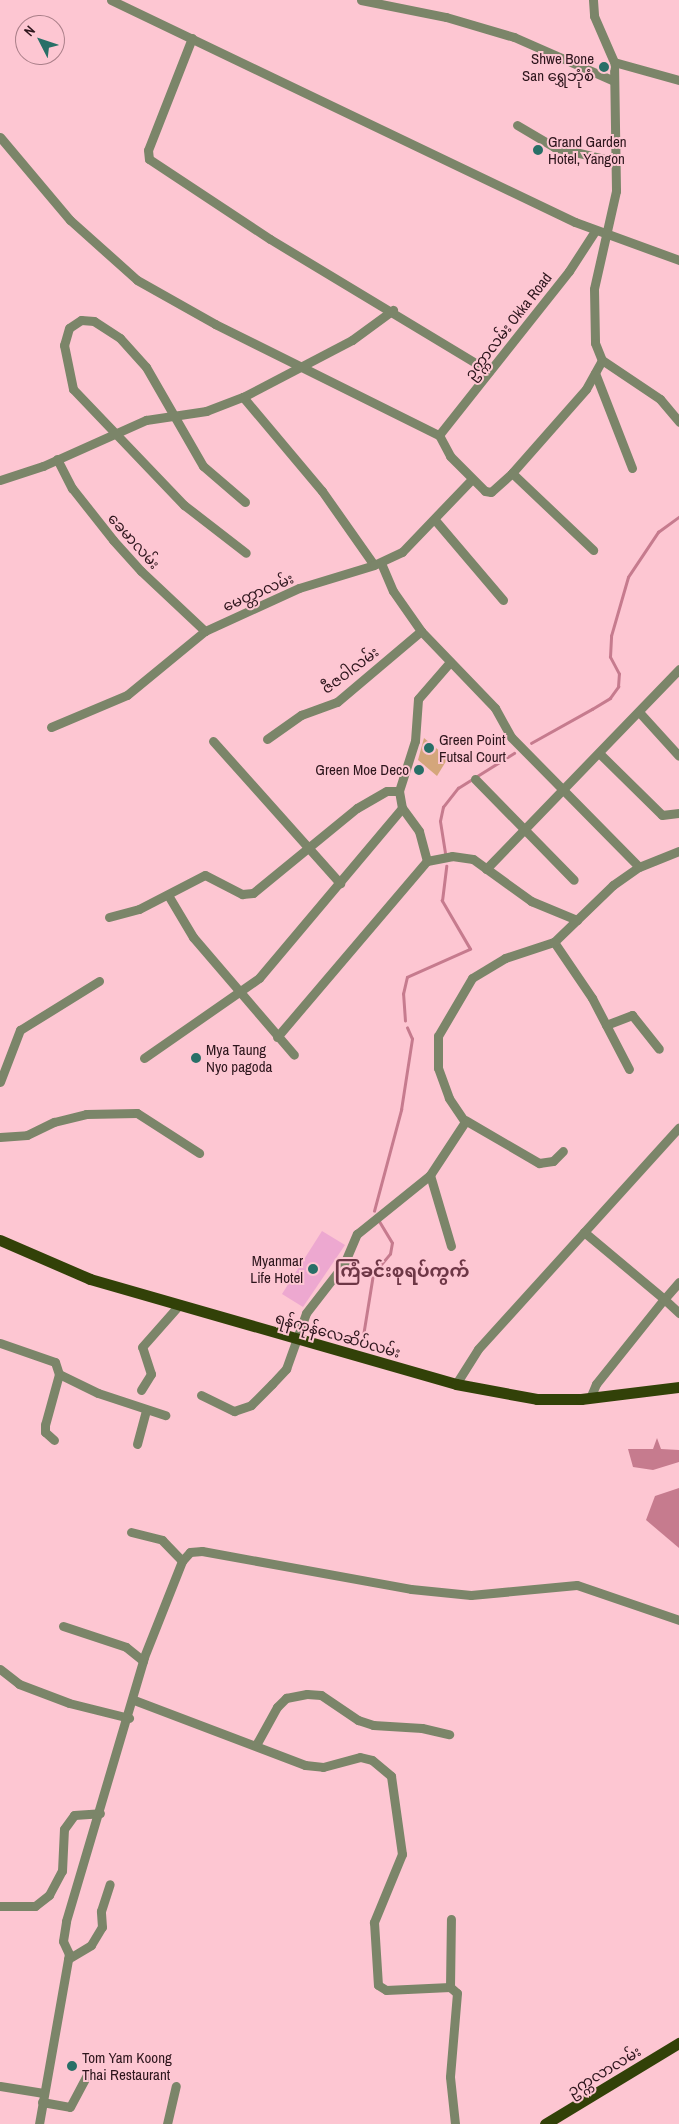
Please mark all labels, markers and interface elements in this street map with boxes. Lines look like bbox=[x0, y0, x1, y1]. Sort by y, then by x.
north arrow bbox=[15, 15, 65, 65]
text: N bbox=[20, 22, 39, 40]
place label: Shwe Bone San ရွှေဘုံစံ bbox=[522, 49, 594, 84]
marker: Shwe Bone San ရွှေဘုံစံ bbox=[598, 61, 610, 73]
place label: Grand Garden Hotel, Yangon bbox=[548, 132, 627, 167]
marker: Grand Garden Hotel, Yangon bbox=[532, 144, 544, 156]
street label: ဥက္ကာလမ်း Okka Road bbox=[461, 269, 555, 383]
street label: ခေမာလမ်း bbox=[104, 509, 164, 573]
street label: မေတ္တာလမ်း bbox=[220, 569, 296, 615]
street label: ဇီဇဝါလမ်း bbox=[318, 643, 382, 697]
place label: Green Point Futsal Court bbox=[439, 730, 506, 765]
marker: Green Point Futsal Court bbox=[423, 742, 435, 754]
place label: Green Moe Deco bbox=[315, 761, 409, 779]
marker: Green Moe Deco bbox=[413, 764, 425, 776]
place label: Mya Taung Nyo pagoda bbox=[206, 1040, 272, 1075]
marker: Mya Taung Nyo pagoda bbox=[190, 1052, 202, 1064]
place label: Myanmar Life Hotel bbox=[250, 1251, 303, 1286]
district label: ကြံခင်းစုရပ်ကွက် bbox=[335, 1260, 469, 1282]
marker: Myanmar Life Hotel bbox=[307, 1263, 319, 1275]
street label: ရန်ကုန်လေဆိပ်လမ်း bbox=[273, 1308, 403, 1362]
street label: ဥက္ကလာလမ်း bbox=[564, 2042, 644, 2100]
place label: Tom Yam Koong Thai Restaurant bbox=[82, 2048, 172, 2083]
marker: Tom Yam Koong Thai Restaurant bbox=[66, 2060, 78, 2072]

